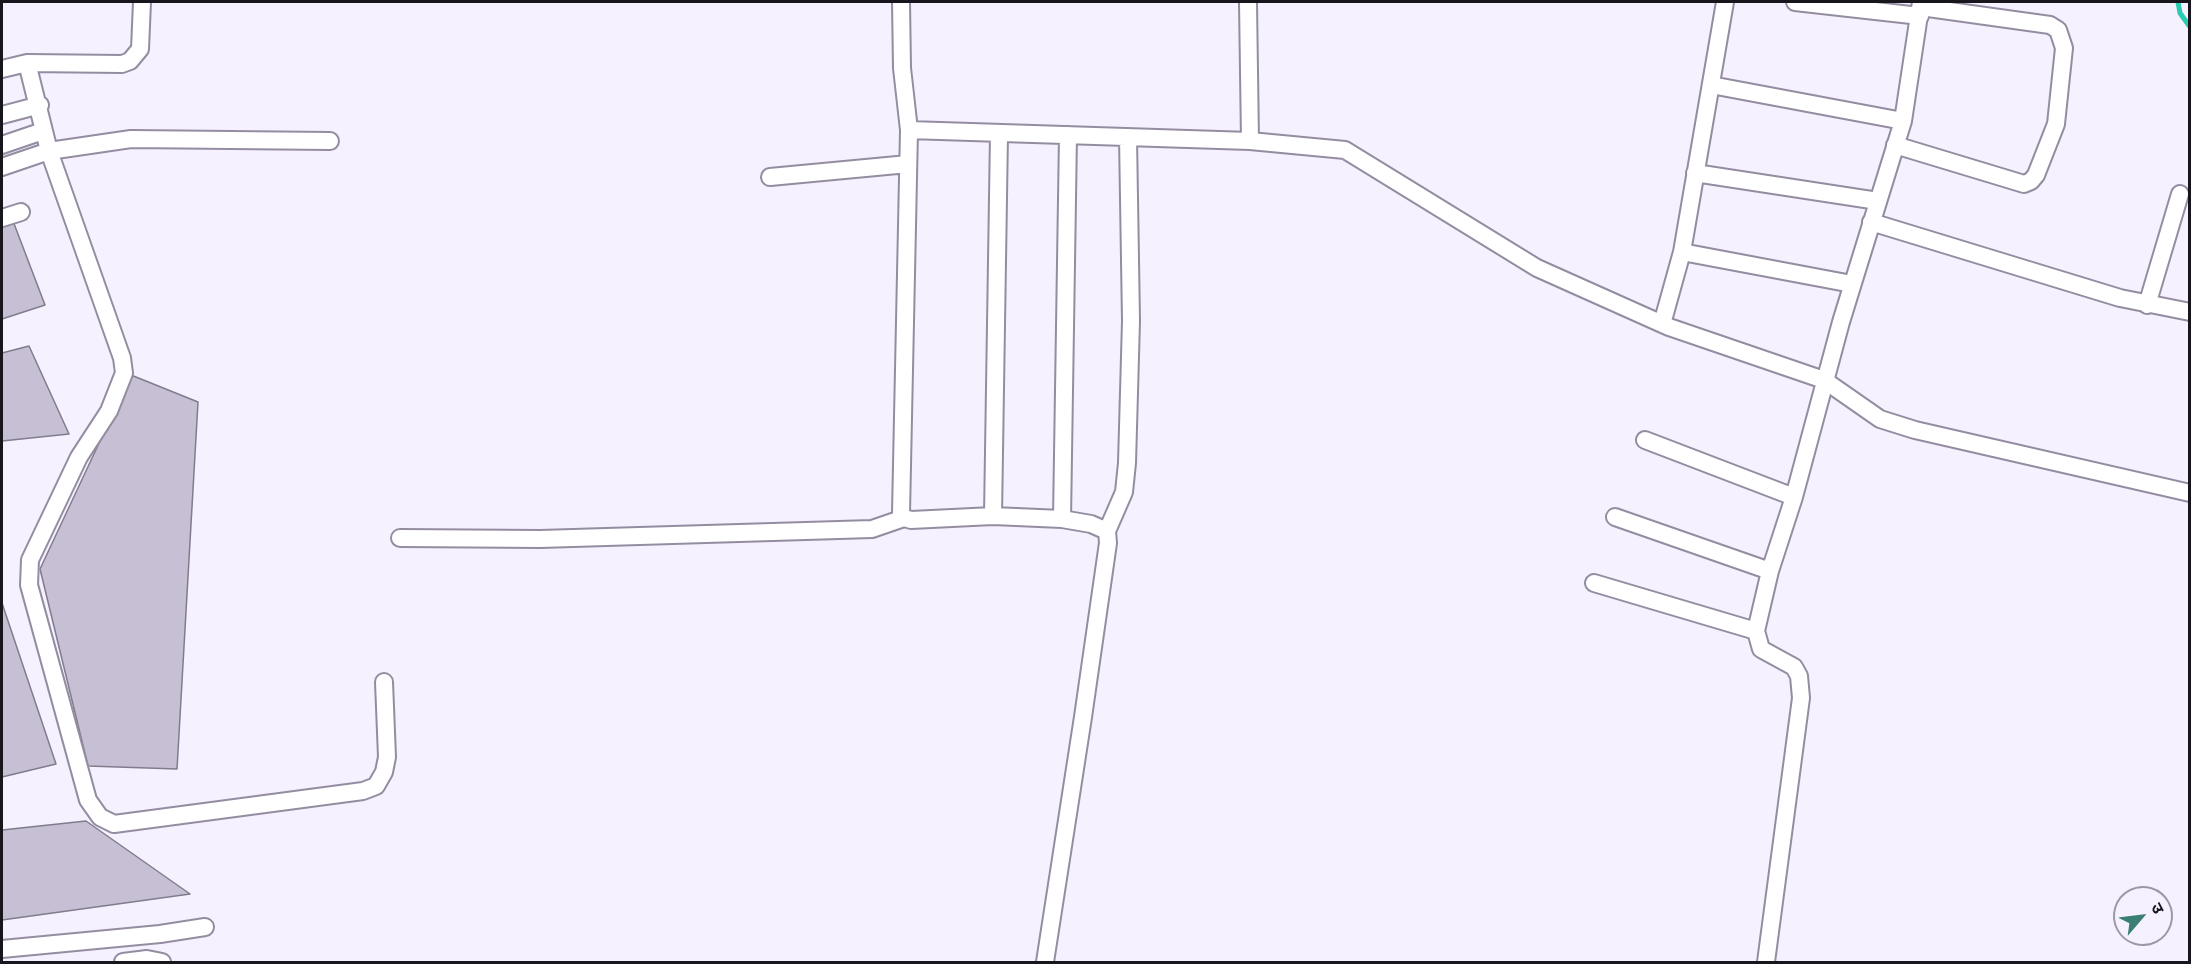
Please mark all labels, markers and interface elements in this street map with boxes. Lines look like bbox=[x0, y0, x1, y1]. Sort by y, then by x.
north arrow bbox=[2113, 886, 2173, 946]
text: उ bbox=[2145, 899, 2170, 918]

